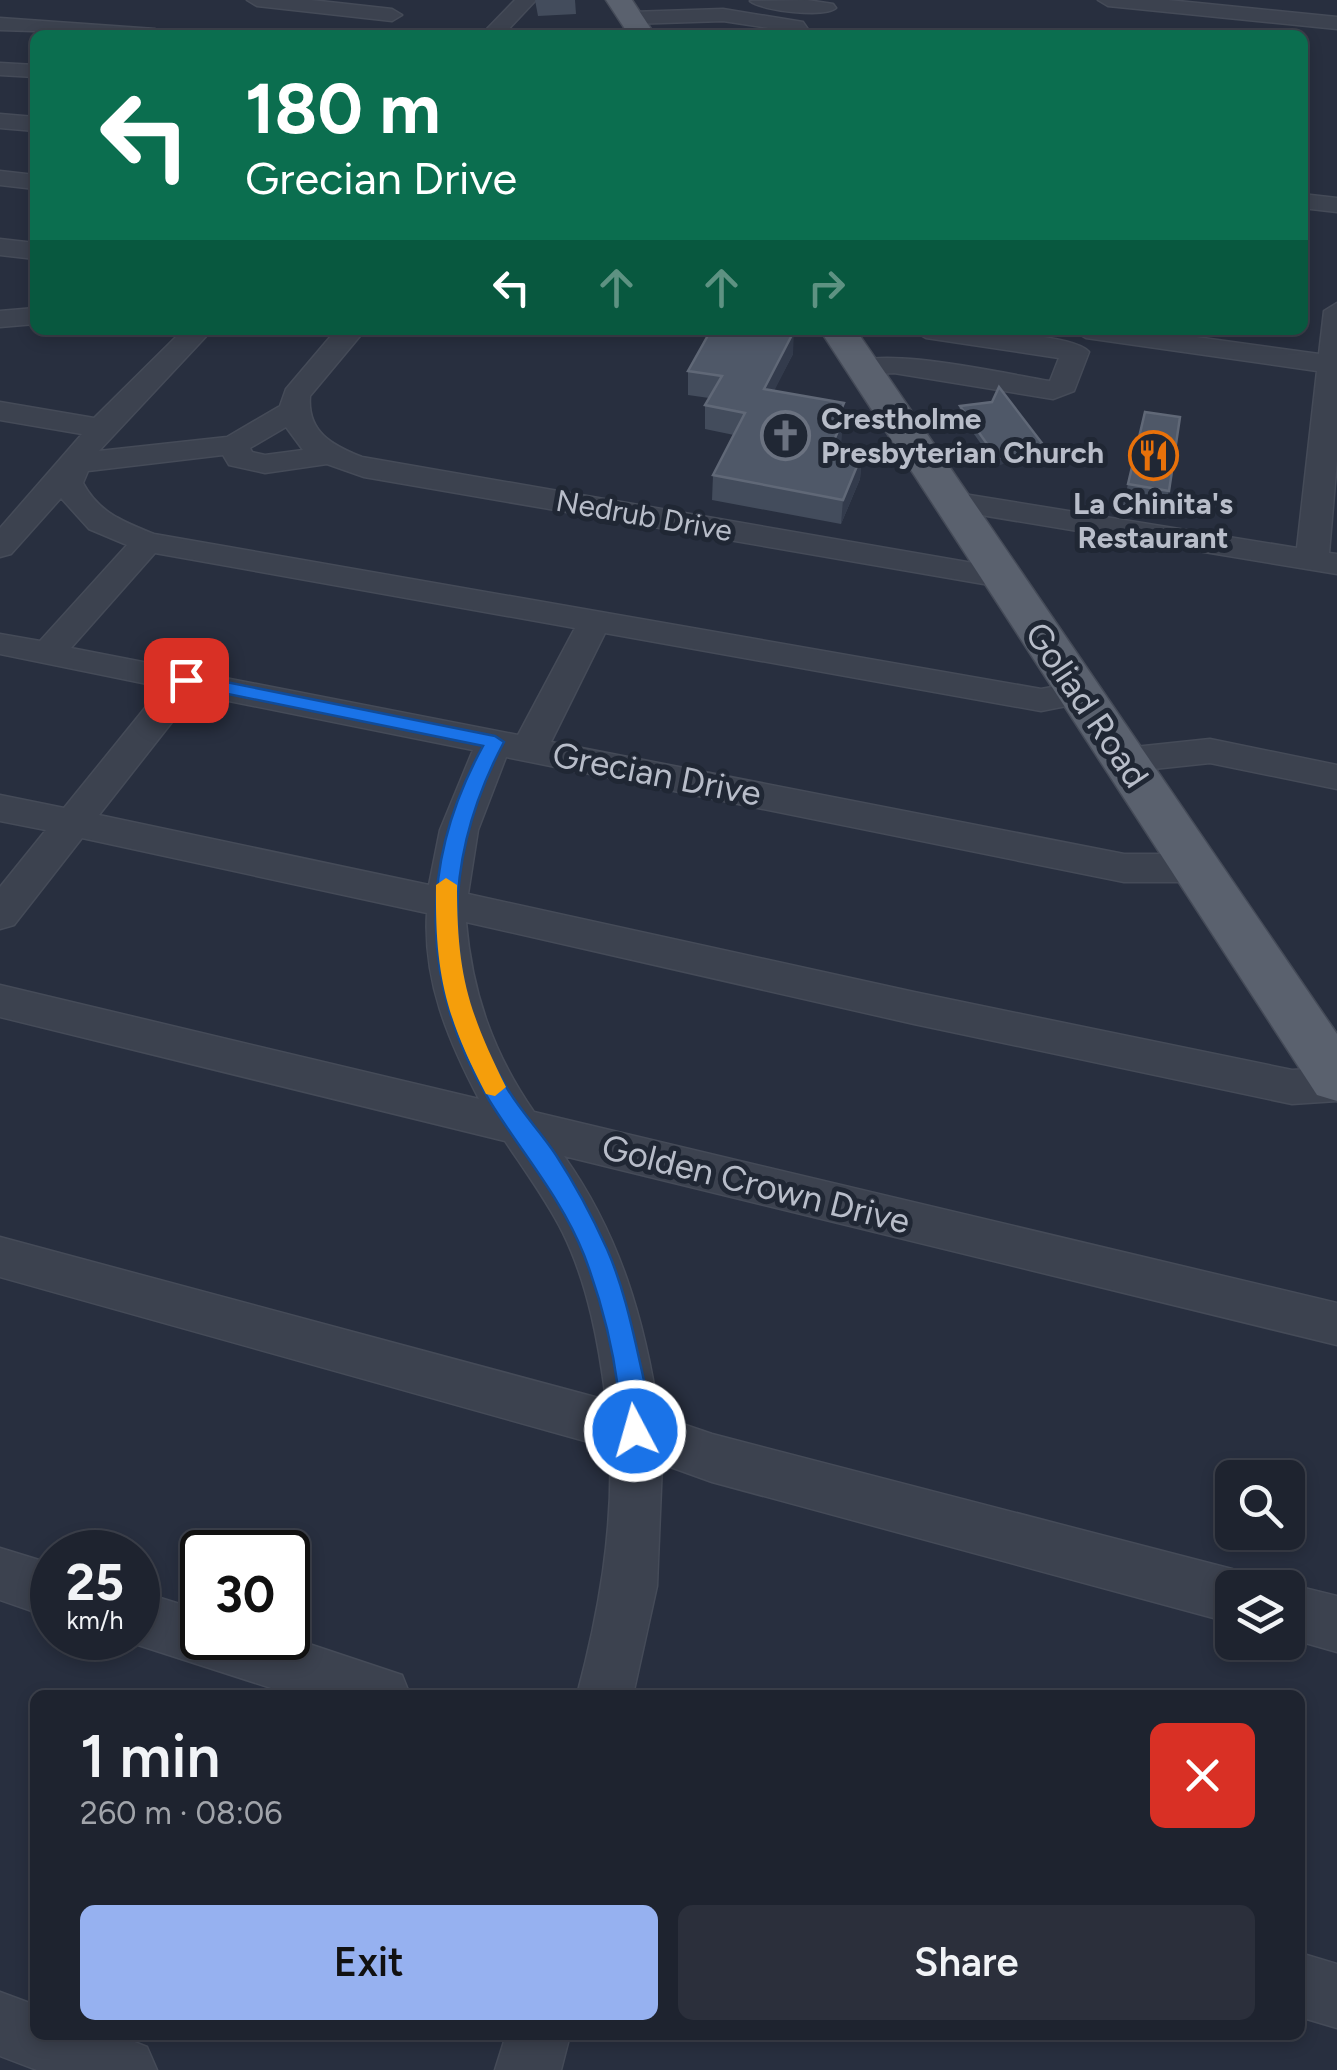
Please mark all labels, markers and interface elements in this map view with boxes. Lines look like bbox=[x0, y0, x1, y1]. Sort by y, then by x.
text: 180 m bbox=[245, 66, 440, 151]
icon: left bbox=[80, 70, 210, 200]
text: Grecian Drive bbox=[245, 151, 517, 205]
icon: left bbox=[484, 260, 539, 315]
icon: ahead bbox=[589, 260, 644, 315]
icon: ahead bbox=[694, 260, 749, 315]
icon: right bbox=[799, 260, 854, 315]
place label: Crestholme Presbyterian Church bbox=[821, 400, 1104, 471]
church icon: Crestholme Presbyterian Church bbox=[760, 410, 812, 462]
restaurant icon: La Chinita's Restaurant bbox=[1127, 429, 1179, 481]
street label: Nedrub Drive bbox=[553, 482, 735, 549]
place label: La Chinita's Restaurant bbox=[1073, 485, 1233, 556]
street label: Goliad Road bbox=[1016, 614, 1158, 796]
pin bbox=[144, 638, 229, 723]
icon: arrive bbox=[159, 653, 214, 708]
street label: Grecian Drive bbox=[549, 733, 765, 815]
street label: Golden Crown Drive bbox=[598, 1125, 914, 1243]
position arrow bbox=[583, 1379, 687, 1483]
map controls bbox=[1215, 1460, 1305, 1660]
button: search bbox=[1215, 1460, 1305, 1550]
speed limit sign: 30 bbox=[180, 1530, 310, 1660]
text: 25 bbox=[66, 1552, 124, 1613]
button: layers bbox=[1215, 1570, 1305, 1660]
text: km/h bbox=[66, 1605, 124, 1635]
text: 1 min bbox=[80, 1720, 220, 1792]
button: close bbox=[1150, 1723, 1255, 1828]
text: 260 m · 08:06 bbox=[80, 1794, 282, 1832]
button: Exit bbox=[80, 1905, 658, 2020]
button: Share bbox=[678, 1905, 1255, 2020]

